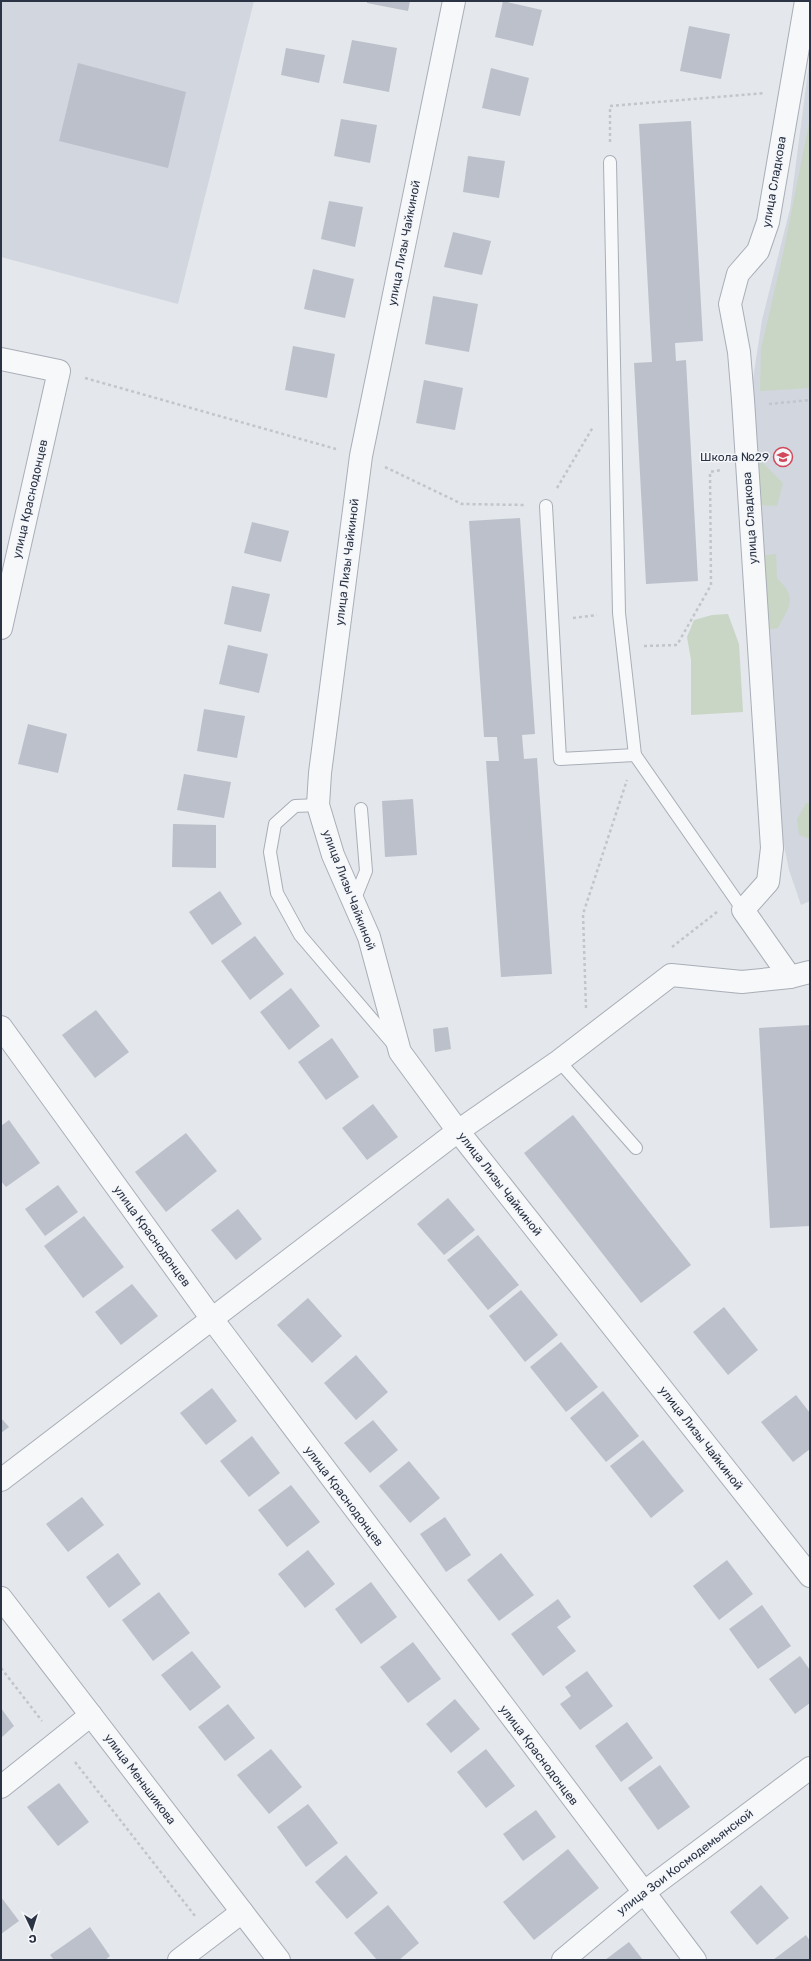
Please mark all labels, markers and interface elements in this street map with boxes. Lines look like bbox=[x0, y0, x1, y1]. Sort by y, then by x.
street label: улица Сладкова bbox=[759, 135, 789, 229]
street label: улица Лизы Чайкиной bbox=[385, 179, 423, 307]
street label: улица Краснодонцев bbox=[9, 438, 51, 560]
school or university icon: Школа №29 bbox=[772, 446, 794, 468]
place label: Школа №29 bbox=[700, 450, 769, 464]
street label: улица Сладкова bbox=[740, 471, 760, 565]
street label: улица Лизы Чайкиной bbox=[332, 498, 362, 626]
street label: улица Лизы Чайкиной bbox=[320, 828, 378, 952]
street label: улица Лизы Чайкиной bbox=[455, 1129, 545, 1239]
street label: улица Краснодонцев bbox=[110, 1183, 194, 1290]
street label: улица Лизы Чайкиной bbox=[656, 1383, 746, 1493]
street label: улица Краснодонцев bbox=[302, 1443, 386, 1549]
street label: улица Краснодонцев bbox=[497, 1702, 581, 1808]
street label: улица Меньшикова bbox=[101, 1731, 179, 1827]
street label: улица Зои Космодемьянской bbox=[614, 1806, 756, 1918]
north arrow bbox=[12, 1909, 52, 1949]
text: С bbox=[28, 1932, 37, 1945]

